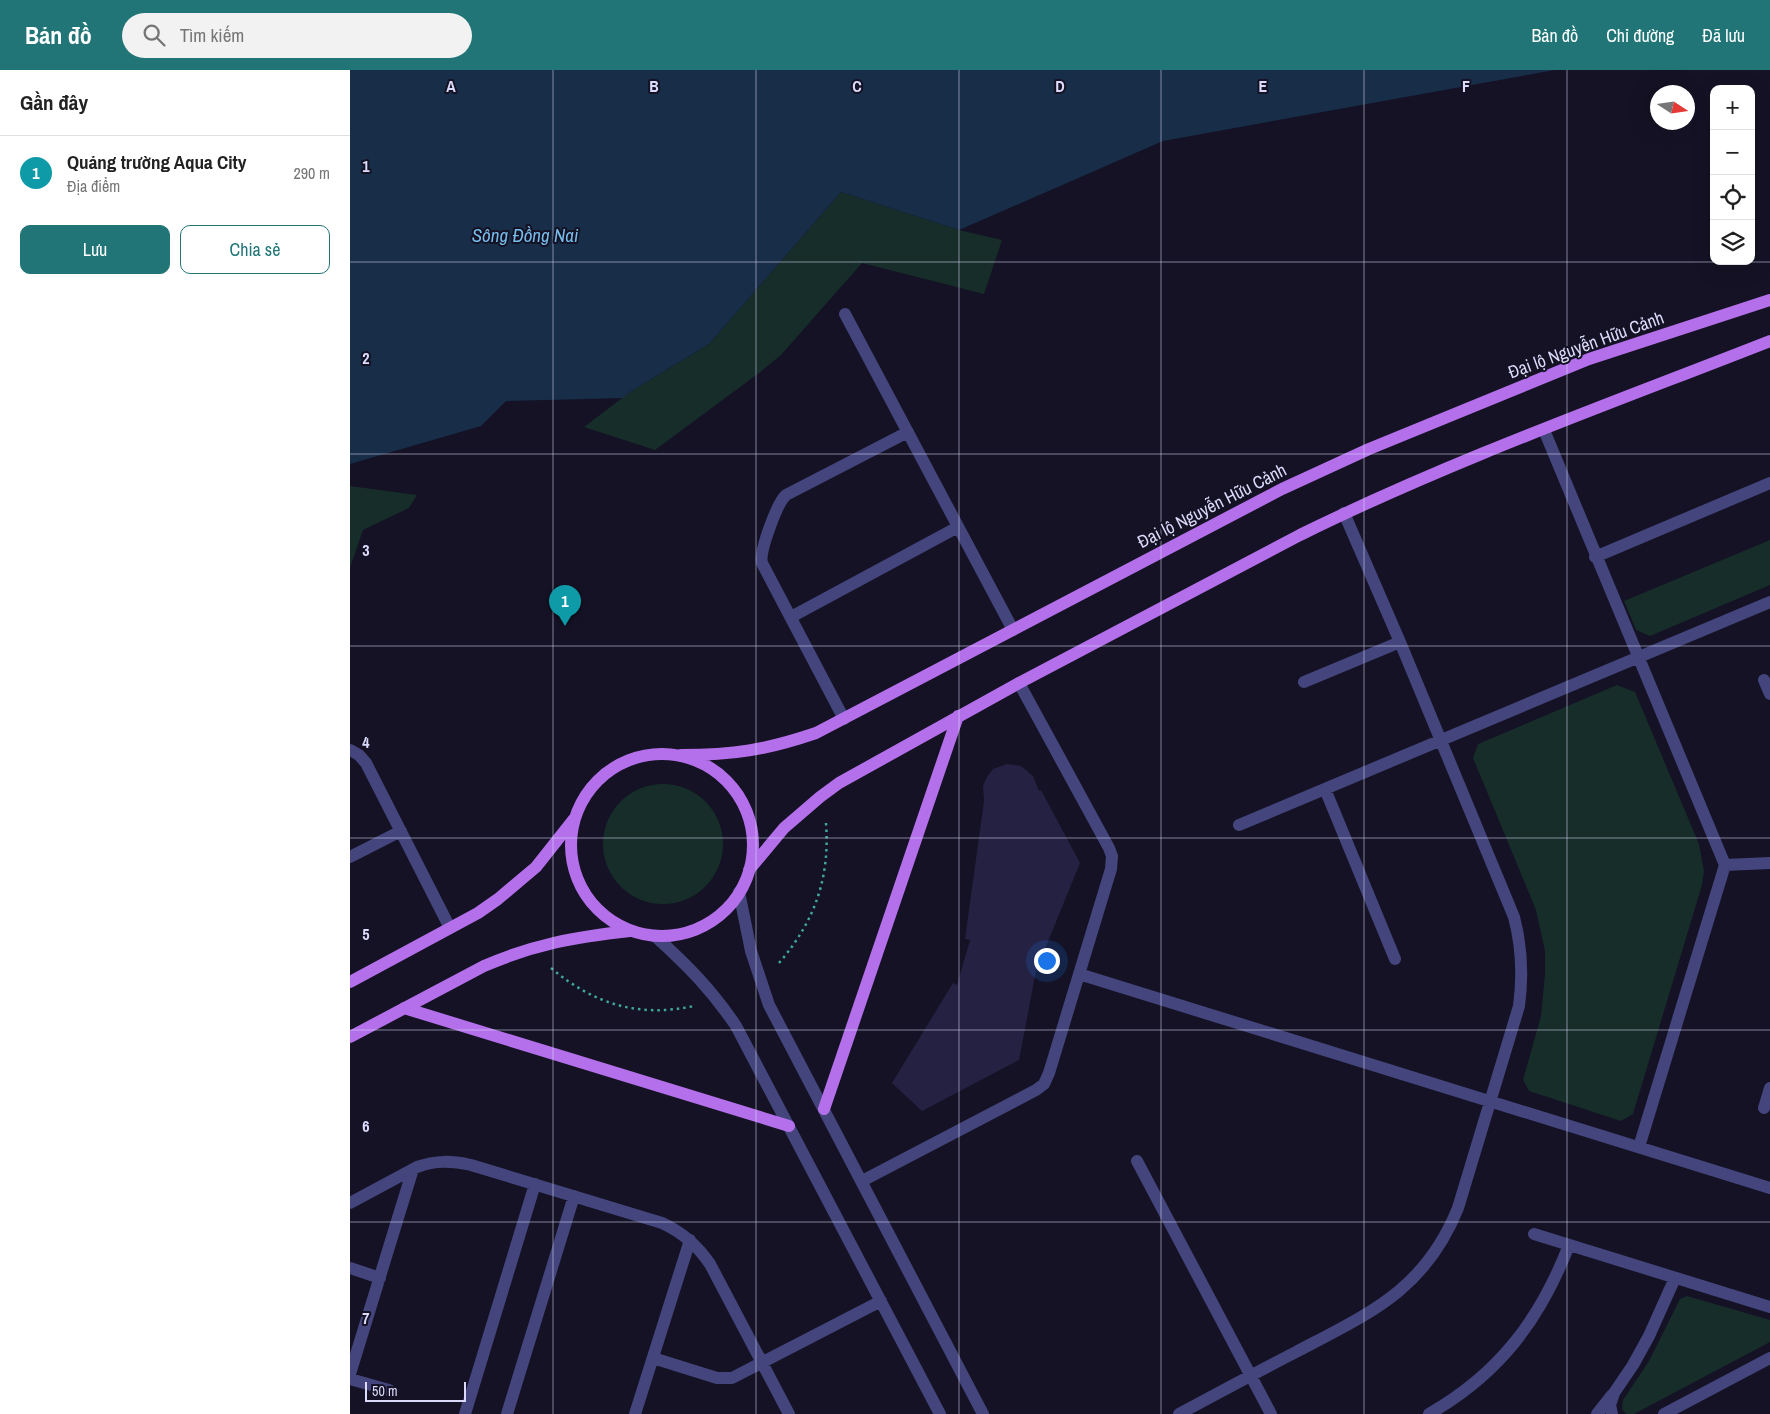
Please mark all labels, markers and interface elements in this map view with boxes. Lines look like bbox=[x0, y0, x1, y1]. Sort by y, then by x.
search box bbox=[122, 13, 472, 58]
text: Bản đồ bbox=[25, 19, 92, 51]
icon: search bbox=[140, 21, 168, 49]
text: Tìm kiếm bbox=[180, 22, 244, 48]
text: Bản đồ bbox=[1531, 23, 1578, 48]
text: Chỉ đường bbox=[1606, 23, 1674, 48]
text: Đã lưu bbox=[1702, 23, 1745, 48]
text: A bbox=[446, 75, 456, 97]
text: B bbox=[649, 75, 659, 97]
text: C bbox=[852, 75, 862, 97]
text: D bbox=[1055, 75, 1065, 97]
text: E bbox=[1259, 75, 1268, 97]
text: F bbox=[1462, 75, 1470, 97]
north arrow bbox=[1650, 85, 1695, 130]
map controls bbox=[1710, 85, 1755, 265]
button: + bbox=[1710, 85, 1755, 130]
text: Gần đây bbox=[20, 88, 88, 117]
button: − bbox=[1710, 130, 1755, 175]
text: Quảng trường Aqua City bbox=[67, 149, 246, 175]
text: 1 bbox=[362, 155, 370, 177]
text: 1 bbox=[32, 162, 40, 184]
text: 290 m bbox=[294, 162, 330, 184]
text: Địa điểm bbox=[67, 175, 120, 197]
button: locate bbox=[1710, 175, 1755, 220]
button: layers bbox=[1710, 220, 1755, 265]
water label: Sông Đồng Nai bbox=[472, 222, 579, 248]
button: Lưu bbox=[20, 225, 170, 274]
button: Chia sẻ bbox=[180, 225, 330, 274]
street label: Đại lộ Nguyễn Hữu Cảnh bbox=[1504, 305, 1667, 384]
text: 2 bbox=[362, 347, 370, 369]
street label: Đại lộ Nguyễn Hữu Cảnh bbox=[1133, 457, 1291, 554]
text: 3 bbox=[362, 539, 370, 561]
pin: 1 bbox=[549, 585, 581, 626]
text: 4 bbox=[362, 731, 370, 753]
text: 5 bbox=[362, 923, 370, 945]
your location bbox=[1034, 948, 1060, 974]
text: 6 bbox=[362, 1115, 370, 1137]
text: 7 bbox=[362, 1307, 370, 1329]
scale bar bbox=[365, 1379, 466, 1402]
text: 50 m bbox=[372, 1382, 398, 1400]

